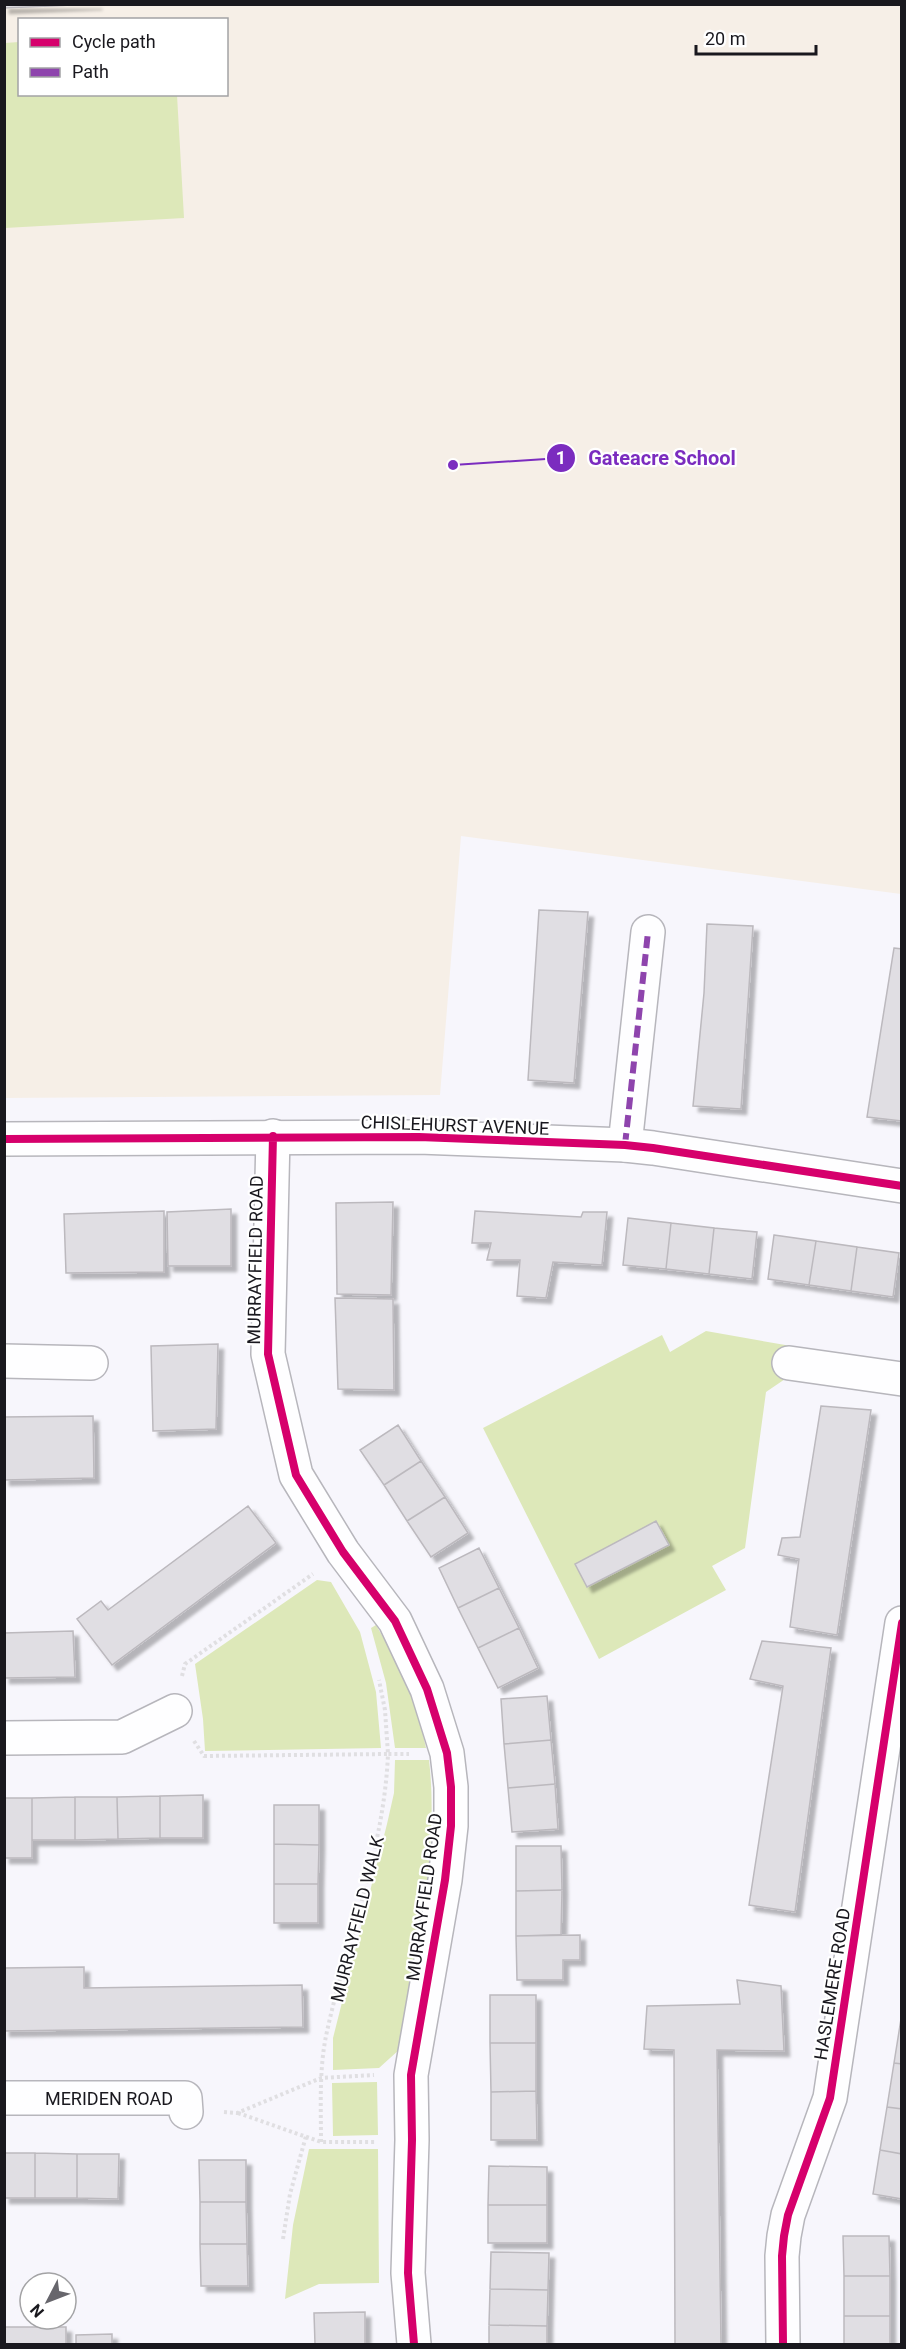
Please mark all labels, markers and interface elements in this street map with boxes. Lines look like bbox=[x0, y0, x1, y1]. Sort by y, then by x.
legend bbox=[18, 18, 228, 96]
scale bar bbox=[696, 18, 816, 56]
text: 20 m bbox=[705, 28, 745, 49]
text: Cycle path bbox=[72, 31, 156, 52]
text: Path bbox=[72, 61, 109, 82]
callout: Gateacre School bbox=[546, 439, 748, 477]
text: Gateacre School bbox=[588, 446, 736, 470]
text: 1 bbox=[556, 447, 566, 468]
street label: CHISLEHURST AVENUE bbox=[360, 1111, 550, 1139]
street label: MURRAYFIELD ROAD bbox=[243, 1175, 267, 1345]
street label: MURRAYFIELD ROAD bbox=[402, 1812, 446, 1982]
street label: MURRAYFIELD WALK bbox=[326, 1833, 388, 2004]
street label: HASLEMERE ROAD bbox=[810, 1906, 854, 2062]
street label: MERIDEN ROAD bbox=[45, 2088, 173, 2109]
north arrow bbox=[18, 2271, 78, 2331]
text: N bbox=[26, 2300, 48, 2321]

